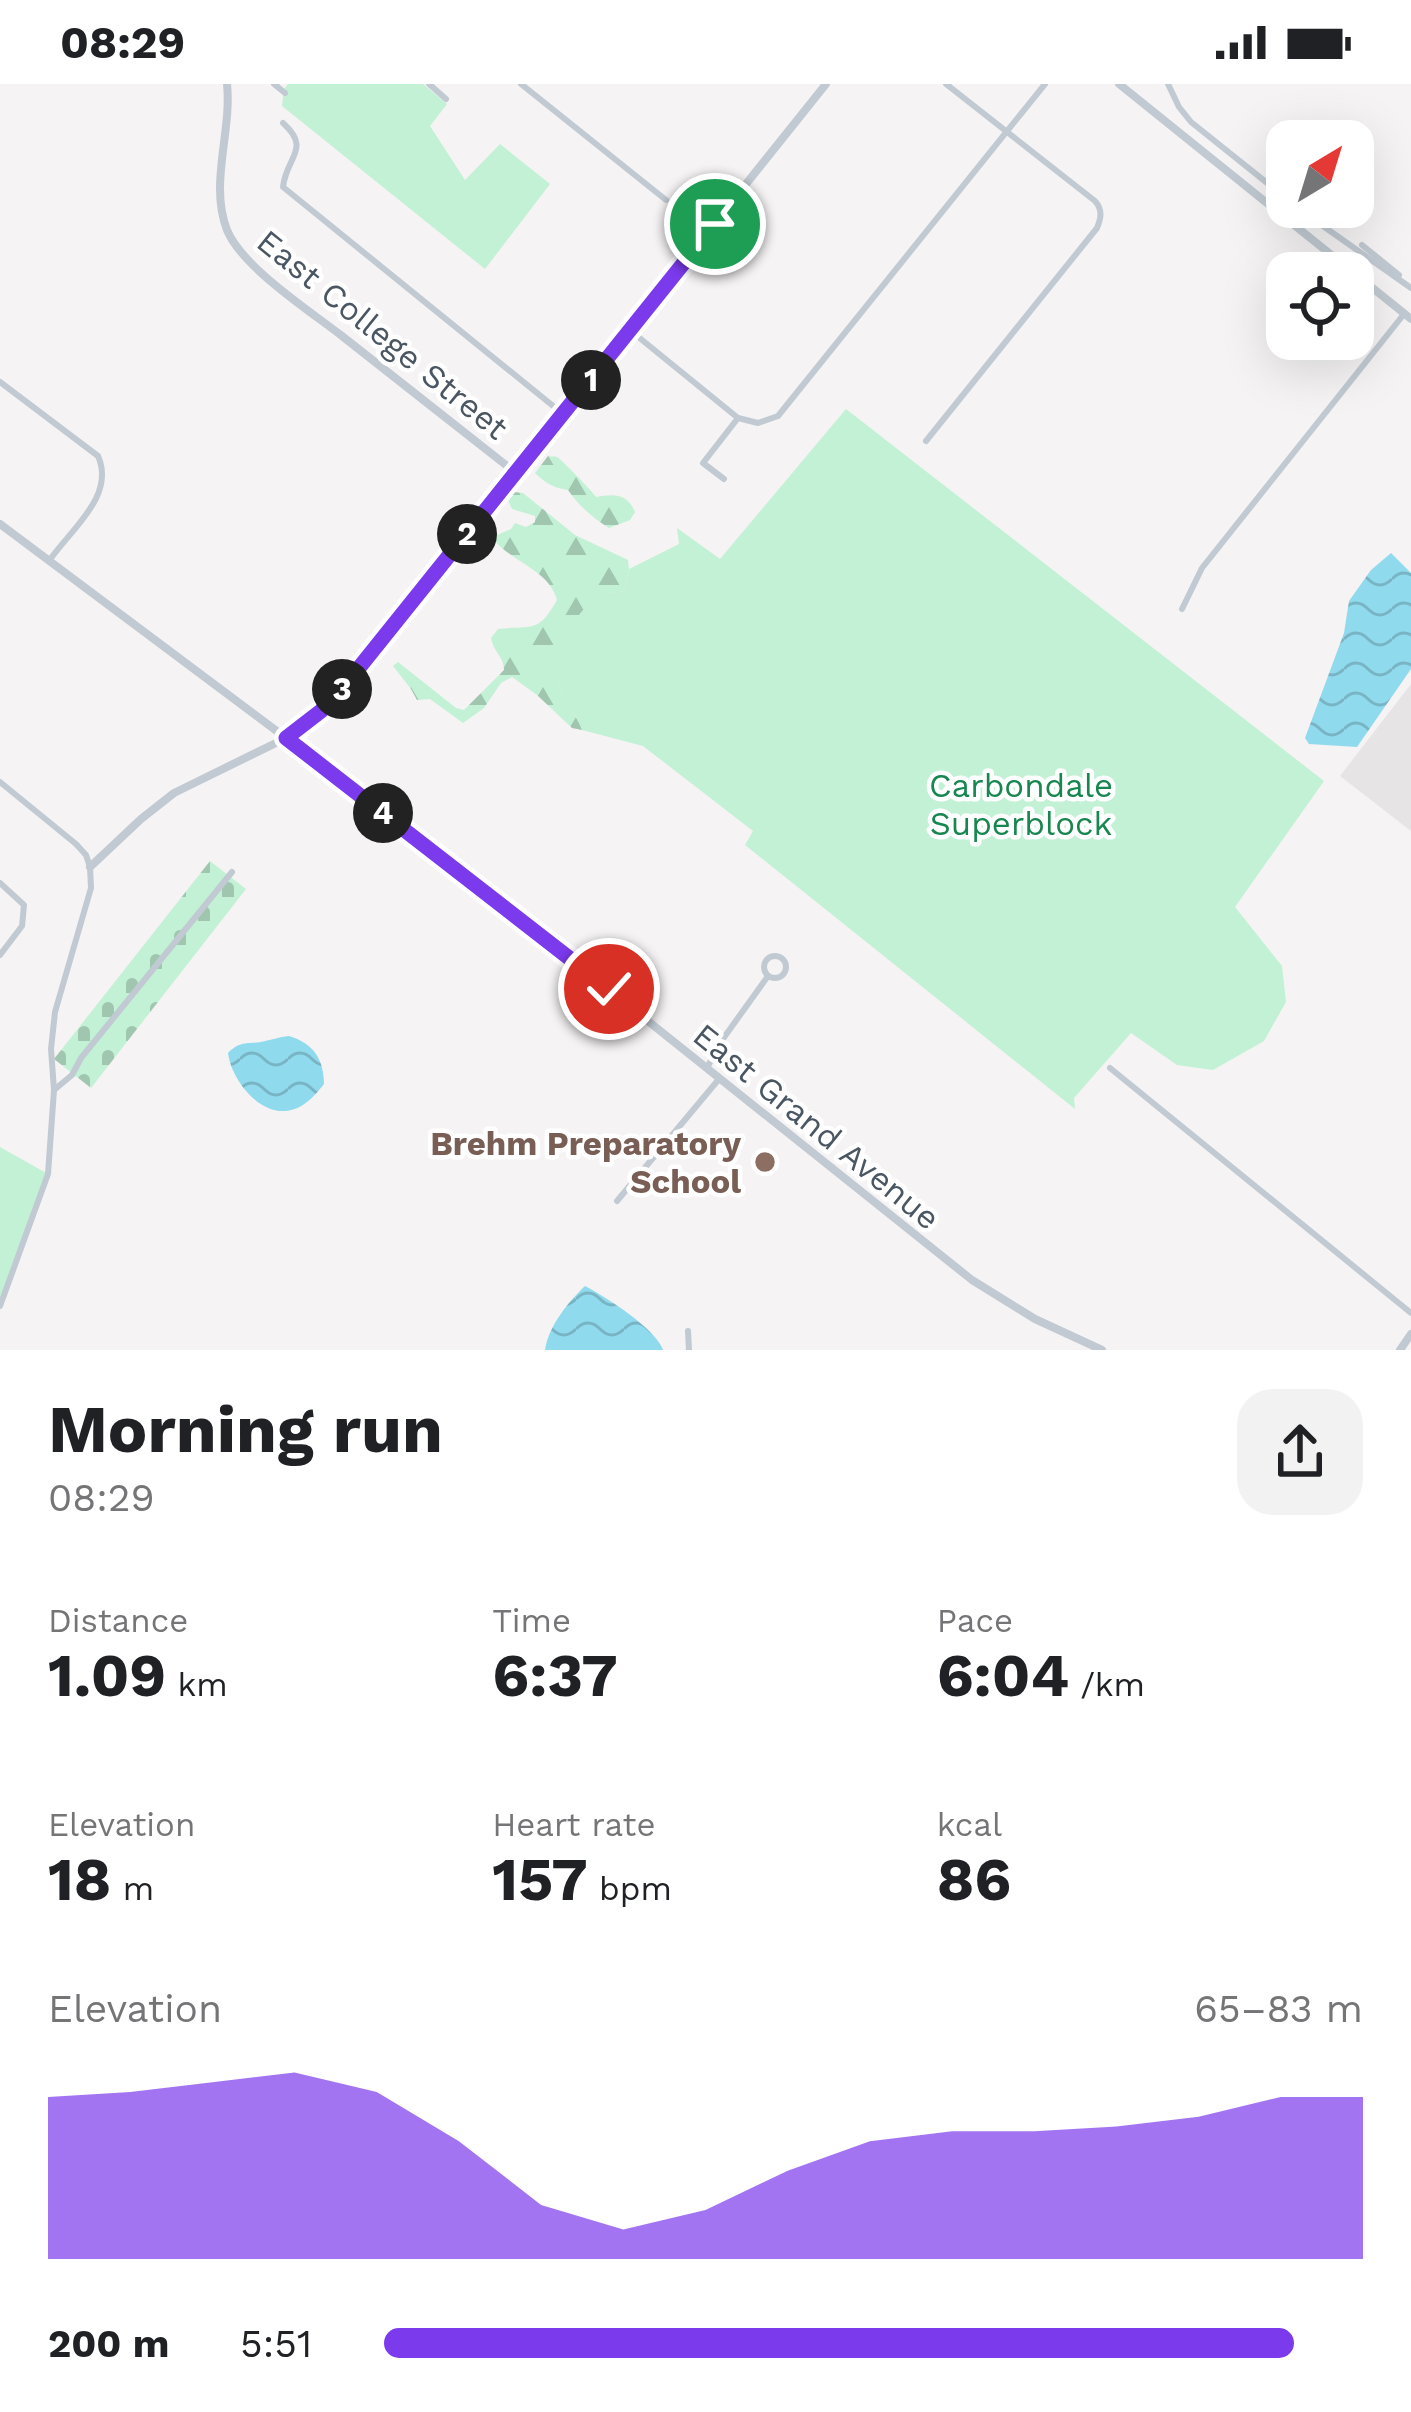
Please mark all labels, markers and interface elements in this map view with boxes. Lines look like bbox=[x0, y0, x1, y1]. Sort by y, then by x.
text: 08:29 bbox=[60, 16, 185, 69]
north arrow bbox=[1266, 120, 1374, 228]
map controls bbox=[1266, 120, 1374, 360]
pin bbox=[664, 173, 766, 275]
icon: arrive bbox=[682, 191, 748, 257]
street label: East College Street bbox=[250, 221, 516, 448]
button: locate bbox=[1266, 252, 1374, 360]
pin: 1 bbox=[561, 350, 621, 410]
text: 1 bbox=[584, 360, 598, 399]
pin: 2 bbox=[437, 504, 497, 564]
text: 2 bbox=[457, 514, 477, 553]
pin: 3 bbox=[312, 659, 372, 719]
text: 3 bbox=[332, 669, 352, 708]
park label: Carbondale Superblock bbox=[929, 766, 1113, 843]
pin: 4 bbox=[353, 783, 413, 843]
text: 4 bbox=[372, 793, 394, 832]
pin bbox=[558, 938, 660, 1040]
icon: check bbox=[576, 956, 642, 1022]
street label: East Grand Avenue bbox=[686, 1015, 948, 1238]
place label: Brehm Preparatory School bbox=[430, 1124, 741, 1201]
marker: Brehm Preparatory School bbox=[752, 1149, 778, 1175]
button: share bbox=[1237, 1389, 1363, 1515]
text: Morning run bbox=[48, 1391, 443, 1468]
text: 08:29 bbox=[48, 1475, 155, 1520]
text: Distance bbox=[48, 1601, 188, 1640]
text: Time bbox=[492, 1601, 571, 1640]
text: Pace bbox=[937, 1601, 1013, 1640]
text: 1.09 bbox=[48, 1640, 166, 1711]
text: 6:37 bbox=[492, 1640, 618, 1711]
text: 6:04 bbox=[937, 1640, 1069, 1711]
text: km bbox=[166, 1665, 228, 1704]
text: /km bbox=[1069, 1665, 1145, 1704]
text: Elevation bbox=[48, 1805, 195, 1844]
text: Heart rate bbox=[492, 1805, 655, 1844]
text: kcal bbox=[937, 1805, 1002, 1844]
text: 18 bbox=[48, 1844, 111, 1915]
text: 157 bbox=[492, 1844, 588, 1915]
text: 86 bbox=[937, 1844, 1011, 1915]
text: m bbox=[111, 1869, 154, 1908]
text: bpm bbox=[588, 1869, 672, 1908]
text: Elevation bbox=[48, 1986, 222, 2031]
text: 65–83 m bbox=[1194, 1986, 1363, 2031]
text: 200 m bbox=[48, 2321, 169, 2366]
text: 5:51 bbox=[240, 2321, 312, 2366]

